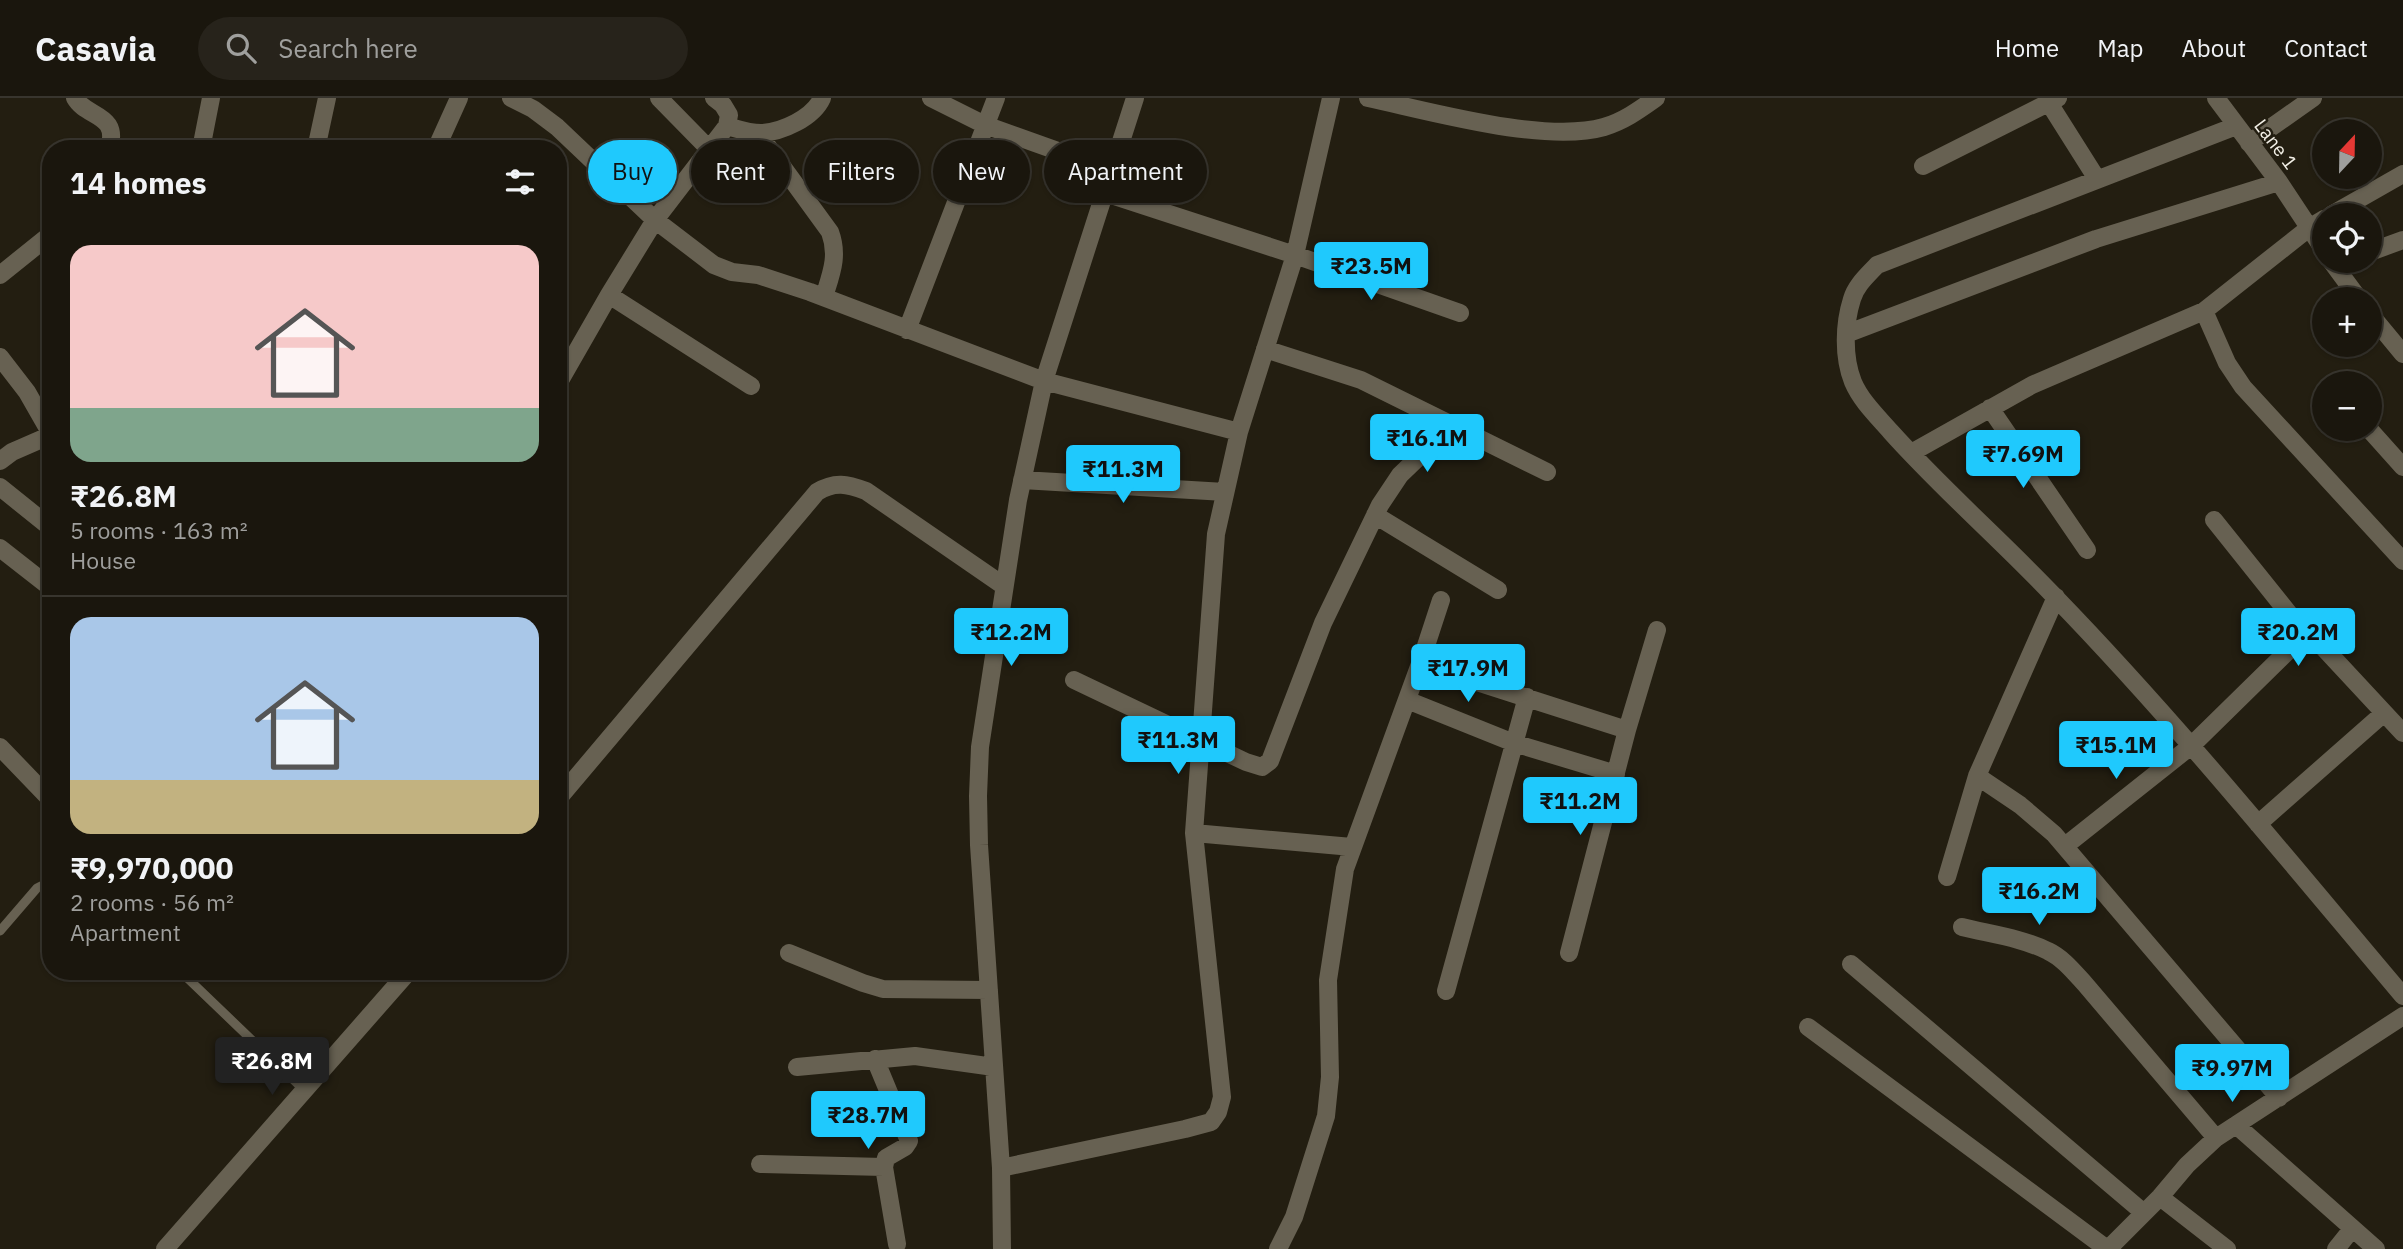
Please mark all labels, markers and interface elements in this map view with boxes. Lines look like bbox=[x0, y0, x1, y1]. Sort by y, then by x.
search box bbox=[198, 17, 688, 80]
text: Casavia bbox=[35, 27, 156, 70]
icon: search bbox=[222, 29, 260, 67]
text: Search here bbox=[278, 31, 418, 65]
text: Home bbox=[1995, 32, 2059, 64]
text: Map bbox=[2097, 32, 2143, 64]
text: About bbox=[2181, 32, 2246, 64]
text: Contact bbox=[2284, 32, 2368, 64]
street label: Lane 1 bbox=[2249, 114, 2303, 174]
north arrow bbox=[2312, 119, 2382, 189]
map controls bbox=[2312, 119, 2382, 441]
chip: Buy bbox=[588, 140, 677, 203]
chip: Rent bbox=[691, 140, 790, 203]
chip: Filters bbox=[804, 140, 919, 203]
chip: New bbox=[933, 140, 1030, 203]
chip: Apartment bbox=[1044, 140, 1207, 203]
text: 14 homes bbox=[70, 163, 207, 202]
icon: filters bbox=[501, 163, 539, 201]
button: locate bbox=[2312, 203, 2382, 273]
pin: ₹23.5M bbox=[1314, 242, 1428, 302]
text: ₹23.5M bbox=[1330, 250, 1412, 280]
button: + bbox=[2312, 287, 2382, 357]
icon: home bbox=[242, 290, 368, 416]
button: − bbox=[2312, 371, 2382, 441]
pin: ₹16.1M bbox=[1370, 414, 1484, 474]
text: ₹16.1M bbox=[1386, 422, 1468, 452]
pin: ₹7.69M bbox=[1966, 430, 2080, 490]
text: ₹7.69M bbox=[1982, 438, 2064, 468]
pin: ₹11.3M bbox=[1066, 446, 1180, 505]
text: ₹11.3M bbox=[1082, 453, 1164, 483]
text: ₹26.8M bbox=[70, 476, 177, 515]
text: 5 rooms · 163 m² bbox=[70, 515, 248, 545]
text: House bbox=[70, 545, 136, 575]
pin: ₹12.2M bbox=[954, 608, 1068, 668]
pin: ₹20.2M bbox=[2241, 608, 2355, 668]
text: ₹12.2M bbox=[970, 616, 1052, 646]
text: ₹20.2M bbox=[2257, 616, 2339, 646]
pin: ₹17.9M bbox=[1411, 644, 1525, 704]
text: ₹17.9M bbox=[1427, 652, 1509, 682]
icon: home bbox=[242, 662, 368, 788]
pin: ₹11.3M bbox=[1121, 716, 1235, 776]
pin: ₹15.1M bbox=[2059, 722, 2173, 781]
text: ₹11.3M bbox=[1137, 724, 1219, 754]
text: ₹15.1M bbox=[2075, 729, 2157, 759]
pin: ₹11.2M bbox=[1523, 778, 1637, 837]
text: ₹11.2M bbox=[1539, 785, 1621, 815]
text: ₹9,970,000 bbox=[70, 848, 233, 887]
pin: ₹16.2M bbox=[1982, 868, 2096, 927]
text: ₹16.2M bbox=[1998, 875, 2080, 905]
text: 2 rooms · 56 m² bbox=[70, 887, 234, 917]
text: Apartment bbox=[70, 917, 181, 947]
pin: ₹26.8M bbox=[215, 1038, 329, 1097]
pin: ₹9.97M bbox=[2175, 1044, 2289, 1104]
text: ₹26.8M bbox=[231, 1045, 313, 1075]
text: ₹9.97M bbox=[2191, 1052, 2273, 1082]
pin: ₹28.7M bbox=[811, 1091, 925, 1151]
text: ₹28.7M bbox=[827, 1099, 909, 1129]

